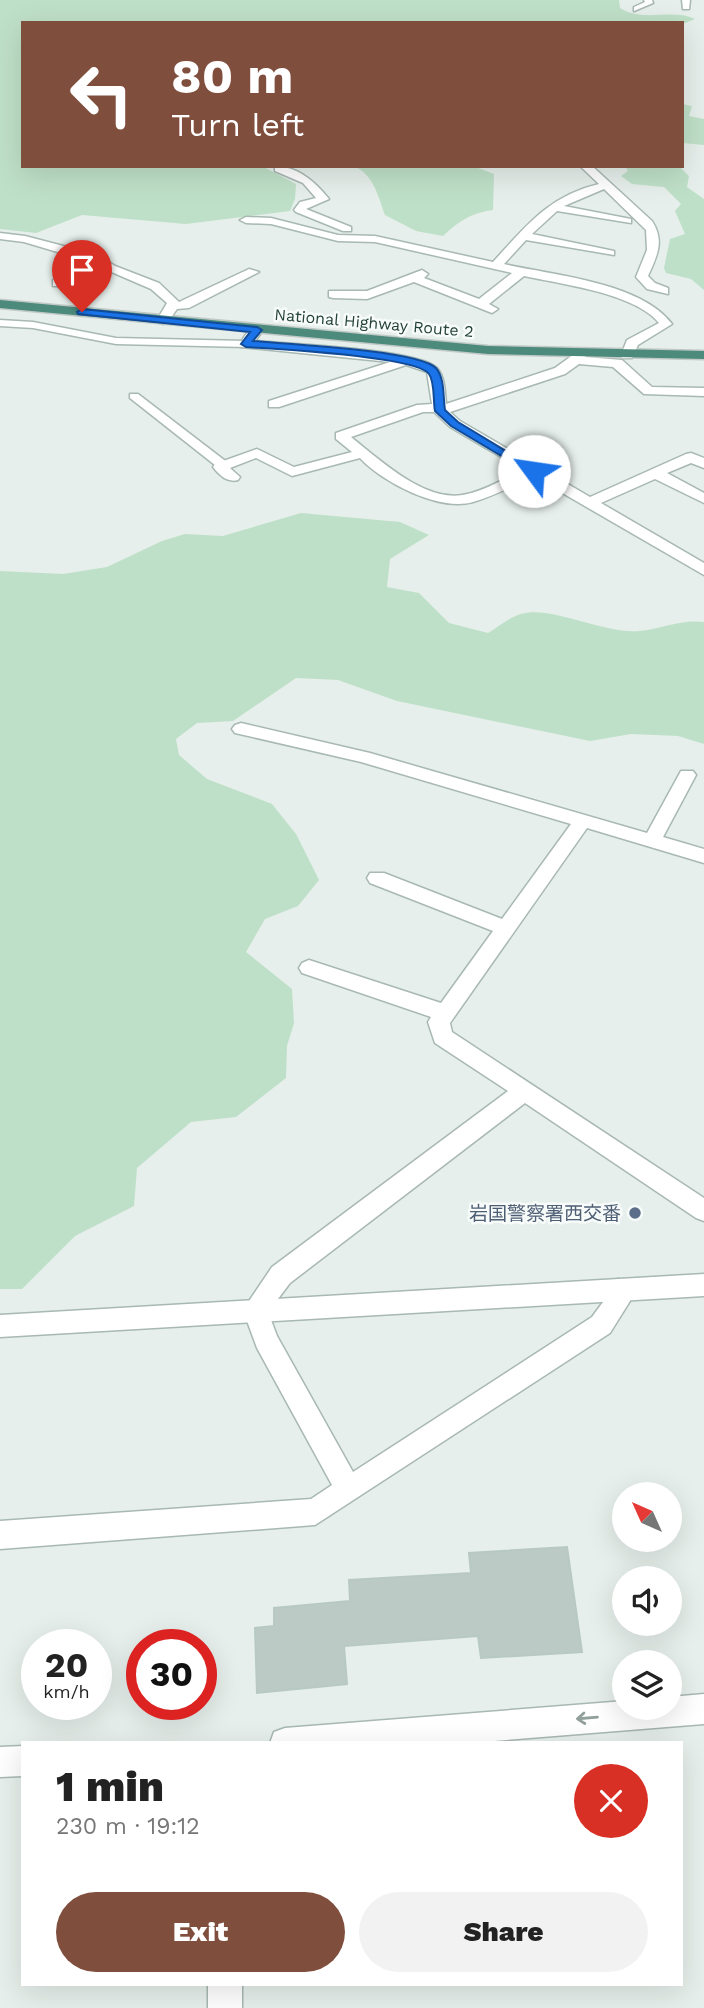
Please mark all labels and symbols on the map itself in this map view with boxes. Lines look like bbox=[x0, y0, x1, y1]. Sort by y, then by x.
pin bbox=[52, 240, 112, 312]
street label: National Highway Route 2 bbox=[274, 305, 474, 341]
position arrow bbox=[497, 434, 571, 508]
place label: 岩国警察署西交番 bbox=[469, 1202, 621, 1225]
marker: 岩国警察署西交番 bbox=[627, 1205, 643, 1221]
north arrow bbox=[612, 1482, 682, 1552]
speed limit sign: 30 bbox=[126, 1629, 217, 1720]
one-way arrow bbox=[576, 1712, 599, 1725]

